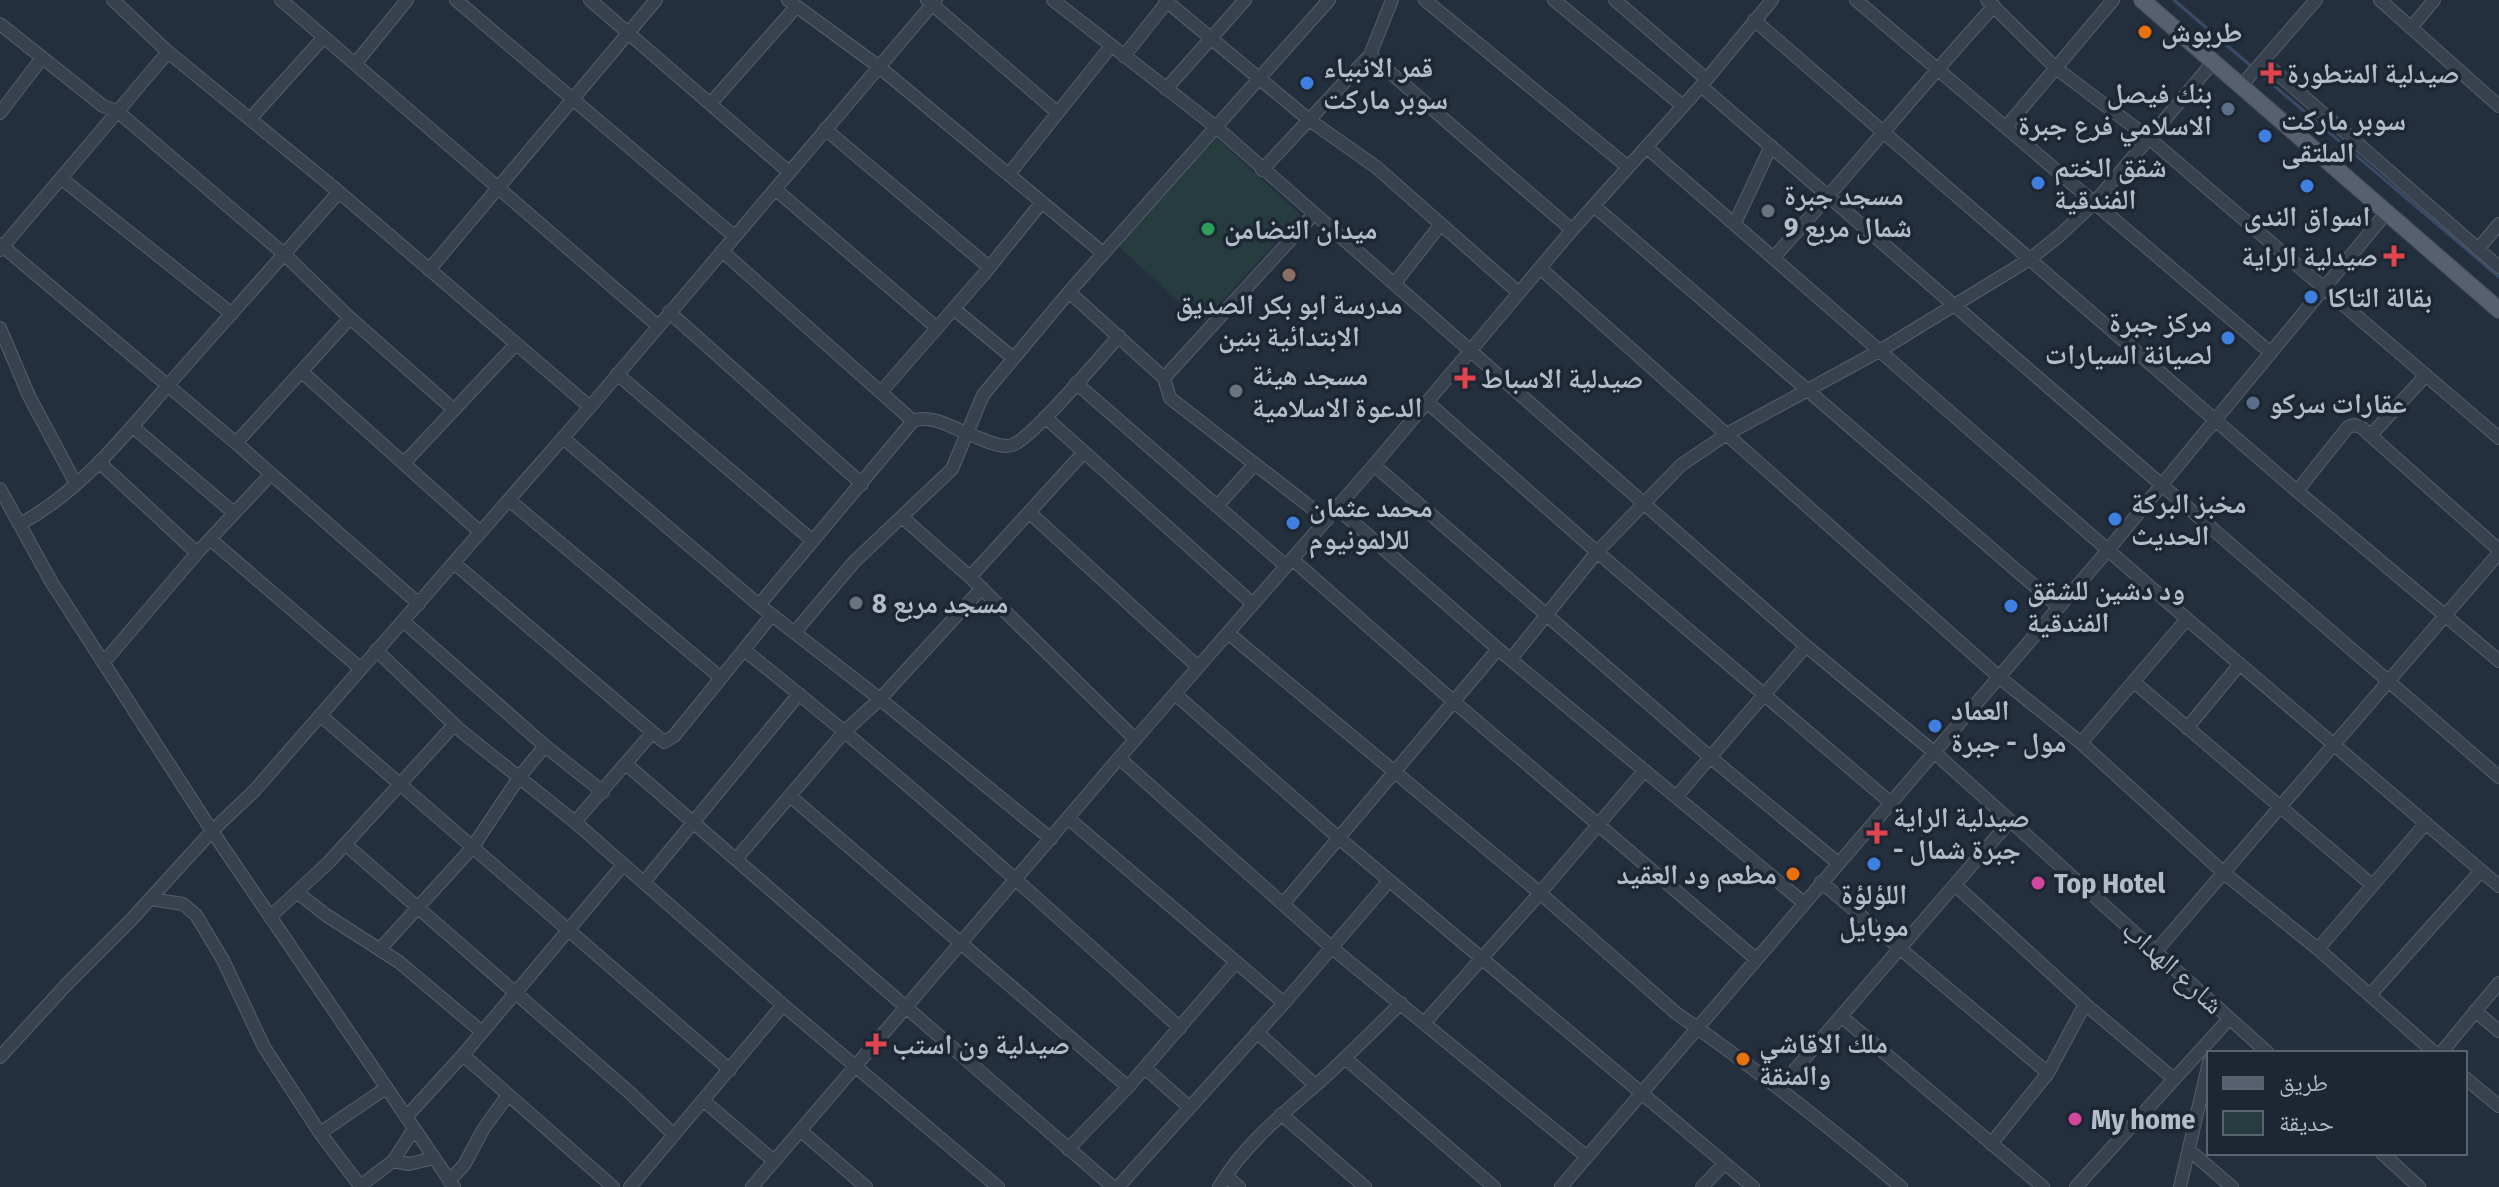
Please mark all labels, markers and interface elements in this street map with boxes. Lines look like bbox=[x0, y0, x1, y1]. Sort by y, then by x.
place label: طربوش bbox=[2161, 16, 2243, 49]
marker: طربوش bbox=[2136, 23, 2154, 41]
place label: قمر الانبياء سوبر ماركت bbox=[1323, 51, 1448, 116]
place label: صيدلية المتطورة bbox=[2287, 57, 2460, 90]
marker: صيدلية المتطورة bbox=[2262, 64, 2280, 82]
marker: قمر الانبياء سوبر ماركت bbox=[1298, 74, 1316, 92]
place label: بنك فيصل الاسلامي فرع جبرة bbox=[2018, 77, 2212, 147]
marker: بنك فيصل الاسلامي فرع جبرة bbox=[2219, 100, 2237, 118]
place label: سوبر ماركت الملتقى bbox=[2281, 104, 2406, 170]
marker: سوبر ماركت الملتقى bbox=[2256, 127, 2274, 145]
place label: شقق الختم الفندقية bbox=[2054, 151, 2167, 216]
marker: شقق الختم الفندقية bbox=[2029, 174, 2047, 192]
marker: اسواق الندى bbox=[2298, 177, 2316, 195]
place label: مسجد جبرة شمال مربع 9 bbox=[1784, 179, 1912, 246]
place label: اسواق الندى bbox=[2244, 200, 2370, 233]
marker: مسجد جبرة شمال مربع 9 bbox=[1759, 202, 1777, 220]
place label: ميدان التضامن bbox=[1224, 213, 1377, 247]
marker: ميدان التضامن bbox=[1199, 220, 1217, 238]
place label: صيدلية الراية bbox=[2241, 240, 2378, 273]
marker: صيدلية الراية bbox=[2385, 247, 2403, 265]
marker: مدرسة ابو بكر الصديق الابتدائية بنين bbox=[1280, 266, 1298, 284]
place label: بقالة التاكا bbox=[2327, 281, 2432, 314]
place label: مدرسة ابو بكر الصديق الابتدائية بنين bbox=[1175, 288, 1403, 354]
marker: بقالة التاكا bbox=[2302, 288, 2320, 306]
place label: مركز جبرة لصيانة السيارات bbox=[2045, 306, 2212, 371]
marker: مركز جبرة لصيانة السيارات bbox=[2219, 329, 2237, 347]
place label: مسجد هيئة الدعوة الاسلامية bbox=[1252, 359, 1422, 424]
place label: صيدلية الاسباط bbox=[1481, 362, 1643, 395]
marker: صيدلية الاسباط bbox=[1456, 369, 1474, 387]
marker: مسجد هيئة الدعوة الاسلامية bbox=[1227, 382, 1245, 400]
place label: عقارات سركو bbox=[2269, 387, 2407, 420]
marker: عقارات سركو bbox=[2244, 394, 2262, 412]
place label: مخبز البركة الحديث bbox=[2131, 487, 2246, 552]
place label: محمد عثمان للالمونيوم bbox=[1309, 491, 1433, 559]
marker: مخبز البركة الحديث bbox=[2106, 510, 2124, 528]
marker: محمد عثمان للالمونيوم bbox=[1284, 514, 1302, 532]
place label: ود دشين للشقق الفندقية bbox=[2027, 574, 2185, 639]
place label: مسجد مربع 8 bbox=[872, 587, 1009, 622]
marker: مسجد مربع 8 bbox=[847, 594, 865, 612]
marker: ود دشين للشقق الفندقية bbox=[2002, 597, 2020, 615]
place label: العماد مول - جبرة bbox=[1951, 694, 2067, 759]
marker: العماد مول - جبرة bbox=[1926, 717, 1944, 735]
place label: صيدلية الراية - جبرة شمال bbox=[1893, 801, 2030, 866]
marker: صيدلية الراية - جبرة شمال bbox=[1868, 824, 1886, 842]
marker: اللؤلؤة موبايل bbox=[1865, 855, 1883, 873]
place label: مطعم ود العقيد bbox=[1616, 858, 1777, 893]
marker: مطعم ود العقيد bbox=[1784, 865, 1802, 883]
place label: Top Hotel bbox=[2054, 867, 2166, 900]
marker: Top Hotel bbox=[2029, 874, 2047, 892]
place label: اللؤلؤة موبايل bbox=[1839, 878, 1909, 944]
street label: شارع الهداب bbox=[2115, 913, 2230, 1022]
place label: ملك الاقاشي والمنقة bbox=[1759, 1027, 1888, 1092]
place label: صيدلية ون استب bbox=[892, 1028, 1070, 1061]
marker: صيدلية ون استب bbox=[867, 1035, 885, 1053]
marker: ملك الاقاشي والمنقة bbox=[1734, 1050, 1752, 1068]
legend bbox=[2207, 1051, 2467, 1155]
text: طريق bbox=[2279, 1069, 2328, 1097]
place label: My home bbox=[2091, 1103, 2196, 1136]
text: حديقة bbox=[2279, 1109, 2334, 1137]
marker: My home bbox=[2066, 1110, 2084, 1128]

